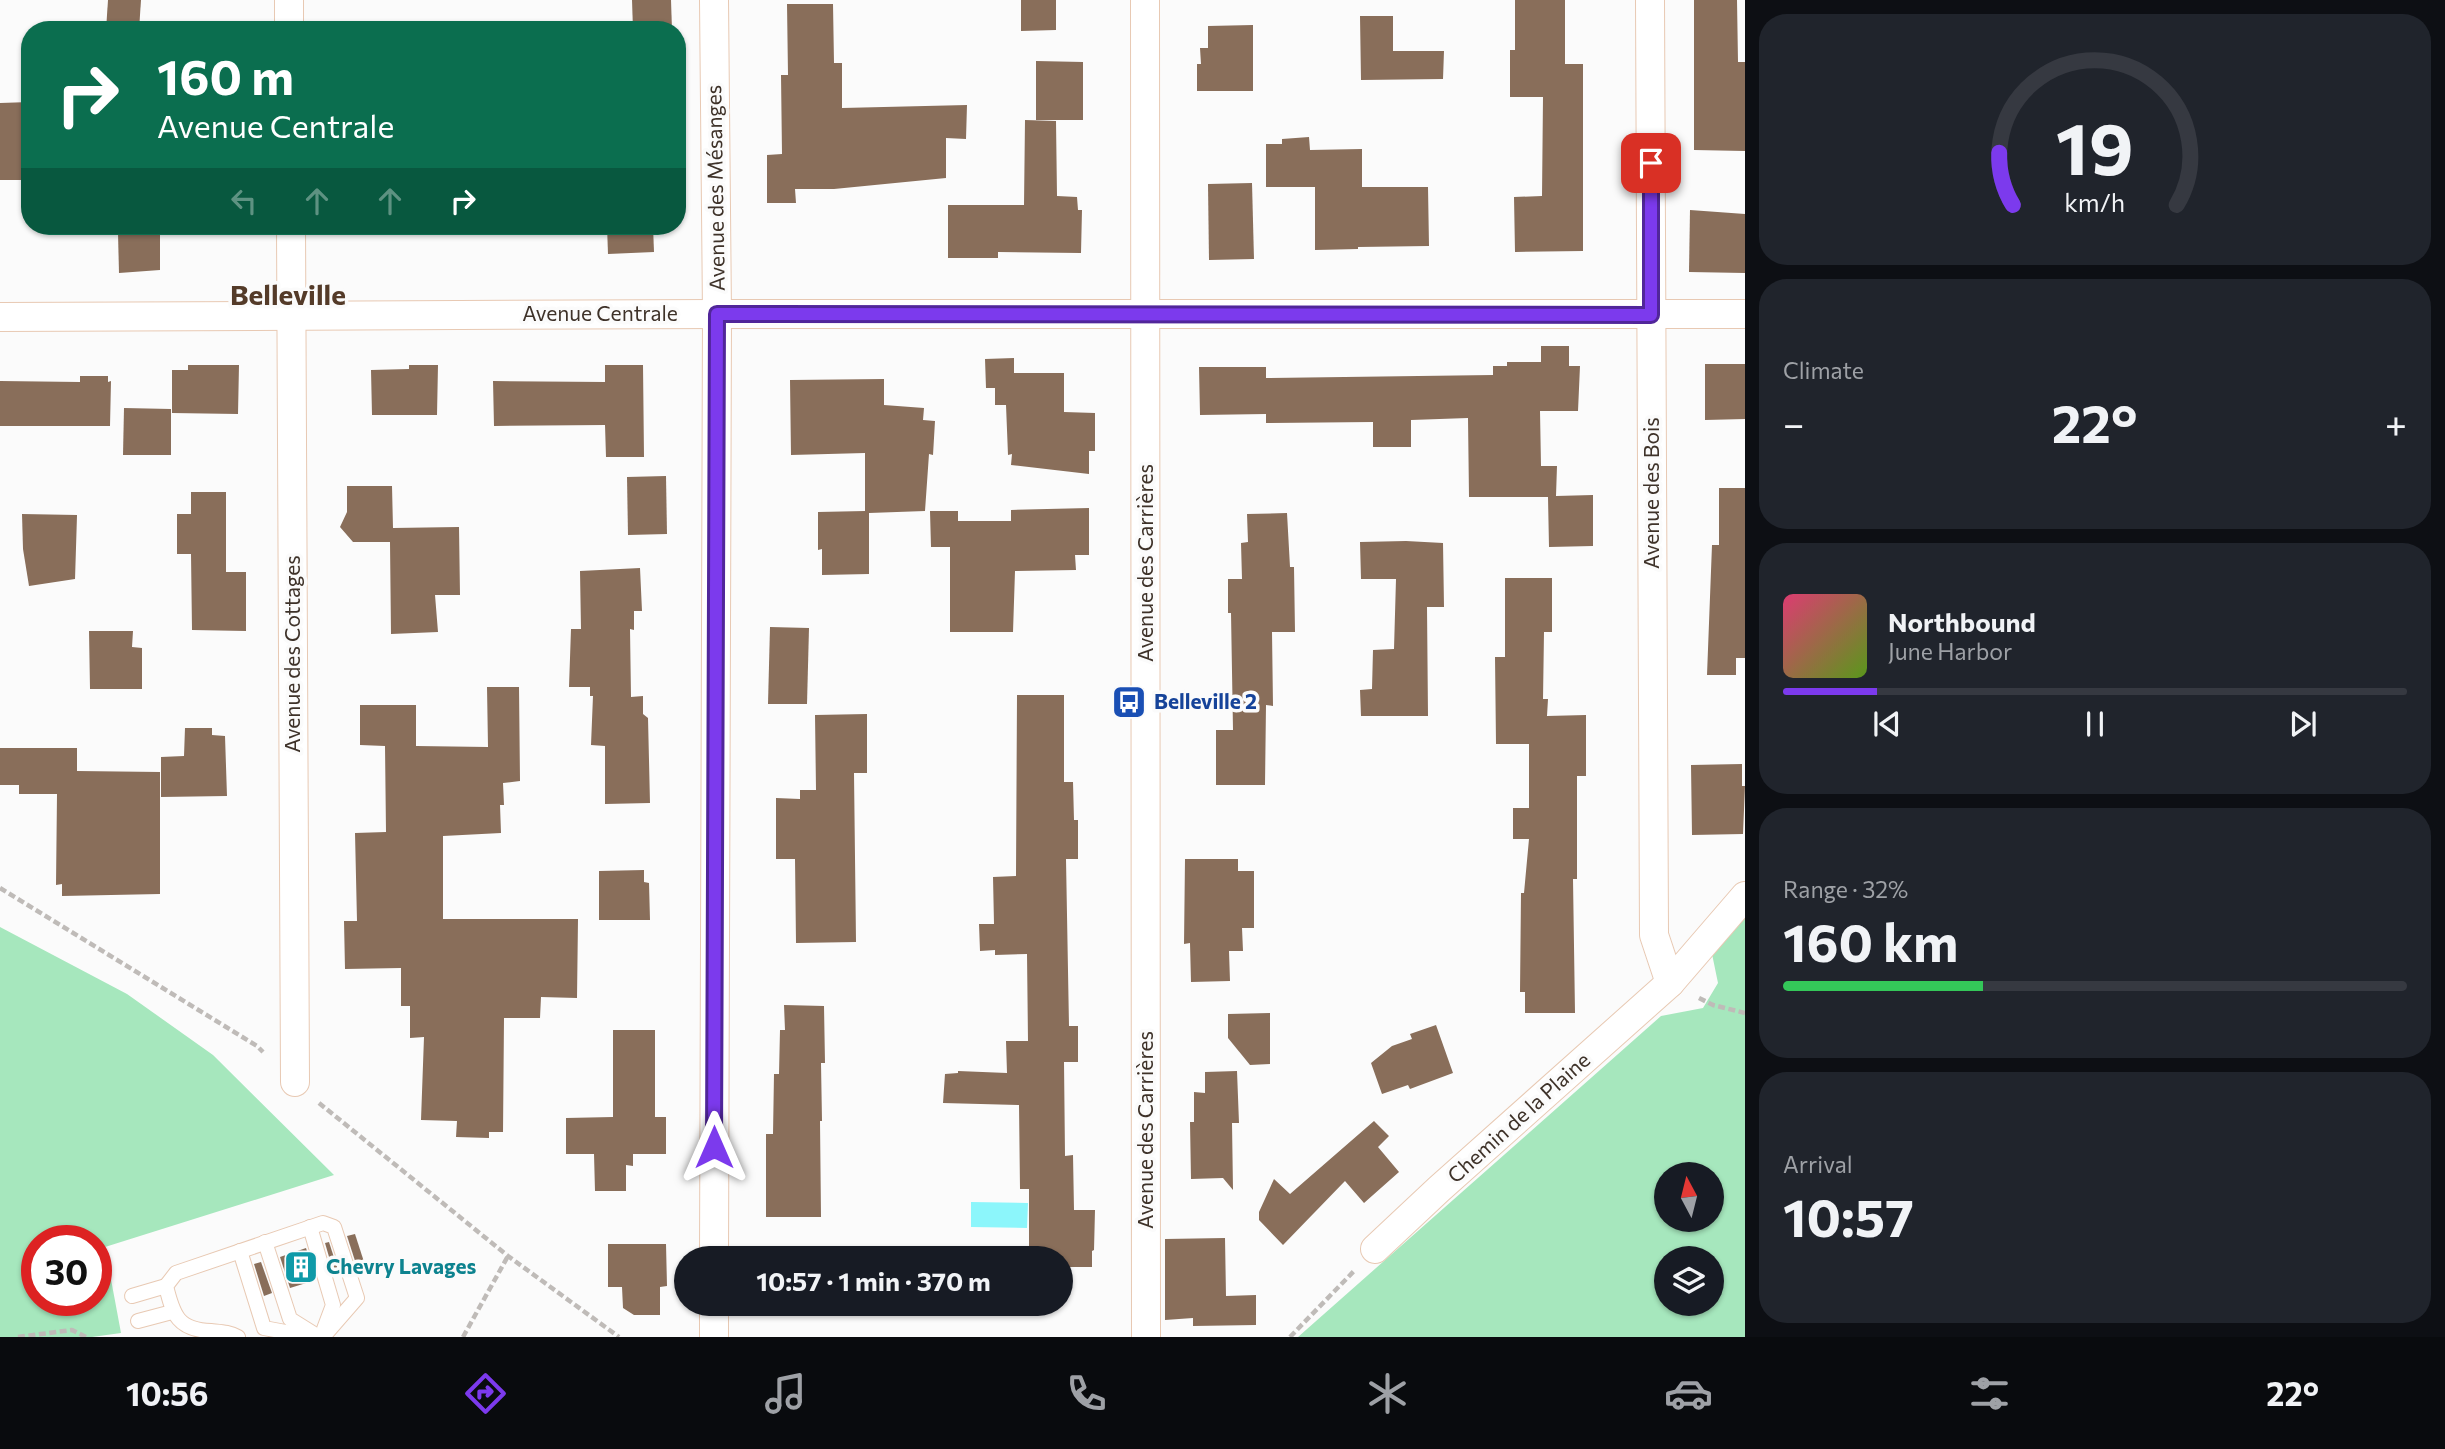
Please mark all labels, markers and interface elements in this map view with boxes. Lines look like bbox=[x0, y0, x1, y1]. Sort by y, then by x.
text: 160 m bbox=[157, 45, 294, 105]
icon: right bbox=[42, 49, 133, 140]
street label: Avenue des Mésanges bbox=[700, 85, 729, 291]
text: 19 bbox=[2056, 102, 2134, 191]
text: Avenue Centrale bbox=[157, 105, 394, 145]
pin bbox=[1621, 133, 1681, 193]
icon: arrive bbox=[1632, 144, 1670, 182]
icon: left bbox=[225, 182, 263, 220]
icon: ahead bbox=[298, 182, 336, 220]
icon: ahead bbox=[371, 182, 409, 220]
icon: right bbox=[444, 182, 482, 220]
text: km/h bbox=[2065, 187, 2125, 217]
district label: Belleville bbox=[230, 277, 346, 311]
street label: Avenue Centrale bbox=[522, 300, 678, 325]
text: Climate bbox=[1783, 356, 1864, 384]
text: 22° bbox=[2052, 390, 2137, 454]
text: − bbox=[1783, 399, 1805, 446]
text: + bbox=[2385, 399, 2407, 446]
street label: Avenue des Bois bbox=[1638, 417, 1663, 569]
street label: Avenue des Carrières bbox=[1132, 464, 1157, 662]
street label: Avenue des Cottages bbox=[279, 555, 304, 753]
text: Northbound bbox=[1888, 606, 2036, 637]
text: June Harbor bbox=[1888, 637, 2012, 665]
bus stop icon: Belleville 2 bbox=[1110, 683, 1148, 721]
place label: Belleville 2 bbox=[1154, 688, 1257, 713]
icon: previous bbox=[1868, 705, 1906, 743]
icon: pause bbox=[2076, 705, 2114, 743]
icon: next bbox=[2284, 705, 2322, 743]
text: Range · 32% bbox=[1783, 875, 1908, 903]
text: 160 km bbox=[1783, 909, 1958, 973]
street label: Avenue des Carrières bbox=[1132, 1031, 1157, 1229]
street label: Chemin de la Plaine bbox=[1442, 1046, 1594, 1187]
position arrow bbox=[677, 1110, 751, 1184]
text: Arrival bbox=[1783, 1150, 1853, 1178]
north arrow bbox=[1654, 1162, 1724, 1232]
map controls bbox=[1654, 1162, 1724, 1316]
text: 10:57 bbox=[1783, 1184, 1914, 1248]
speed limit sign: 30 bbox=[21, 1225, 112, 1316]
button: layers bbox=[1654, 1246, 1724, 1316]
building icon: Chevry Lavages bbox=[282, 1248, 320, 1286]
place label: Chevry Lavages bbox=[326, 1253, 476, 1278]
text: 10:57 · 1 min · 370 m bbox=[756, 1265, 991, 1296]
icon: directions bbox=[461, 1369, 510, 1418]
icon: music bbox=[761, 1369, 810, 1418]
icon: phone bbox=[1062, 1369, 1111, 1418]
icon: climate bbox=[1363, 1369, 1412, 1418]
icon: car bbox=[1664, 1369, 1713, 1418]
icon: filters bbox=[1965, 1369, 2014, 1418]
text: 10:56 bbox=[126, 1373, 209, 1413]
text: 22° bbox=[2266, 1373, 2319, 1413]

